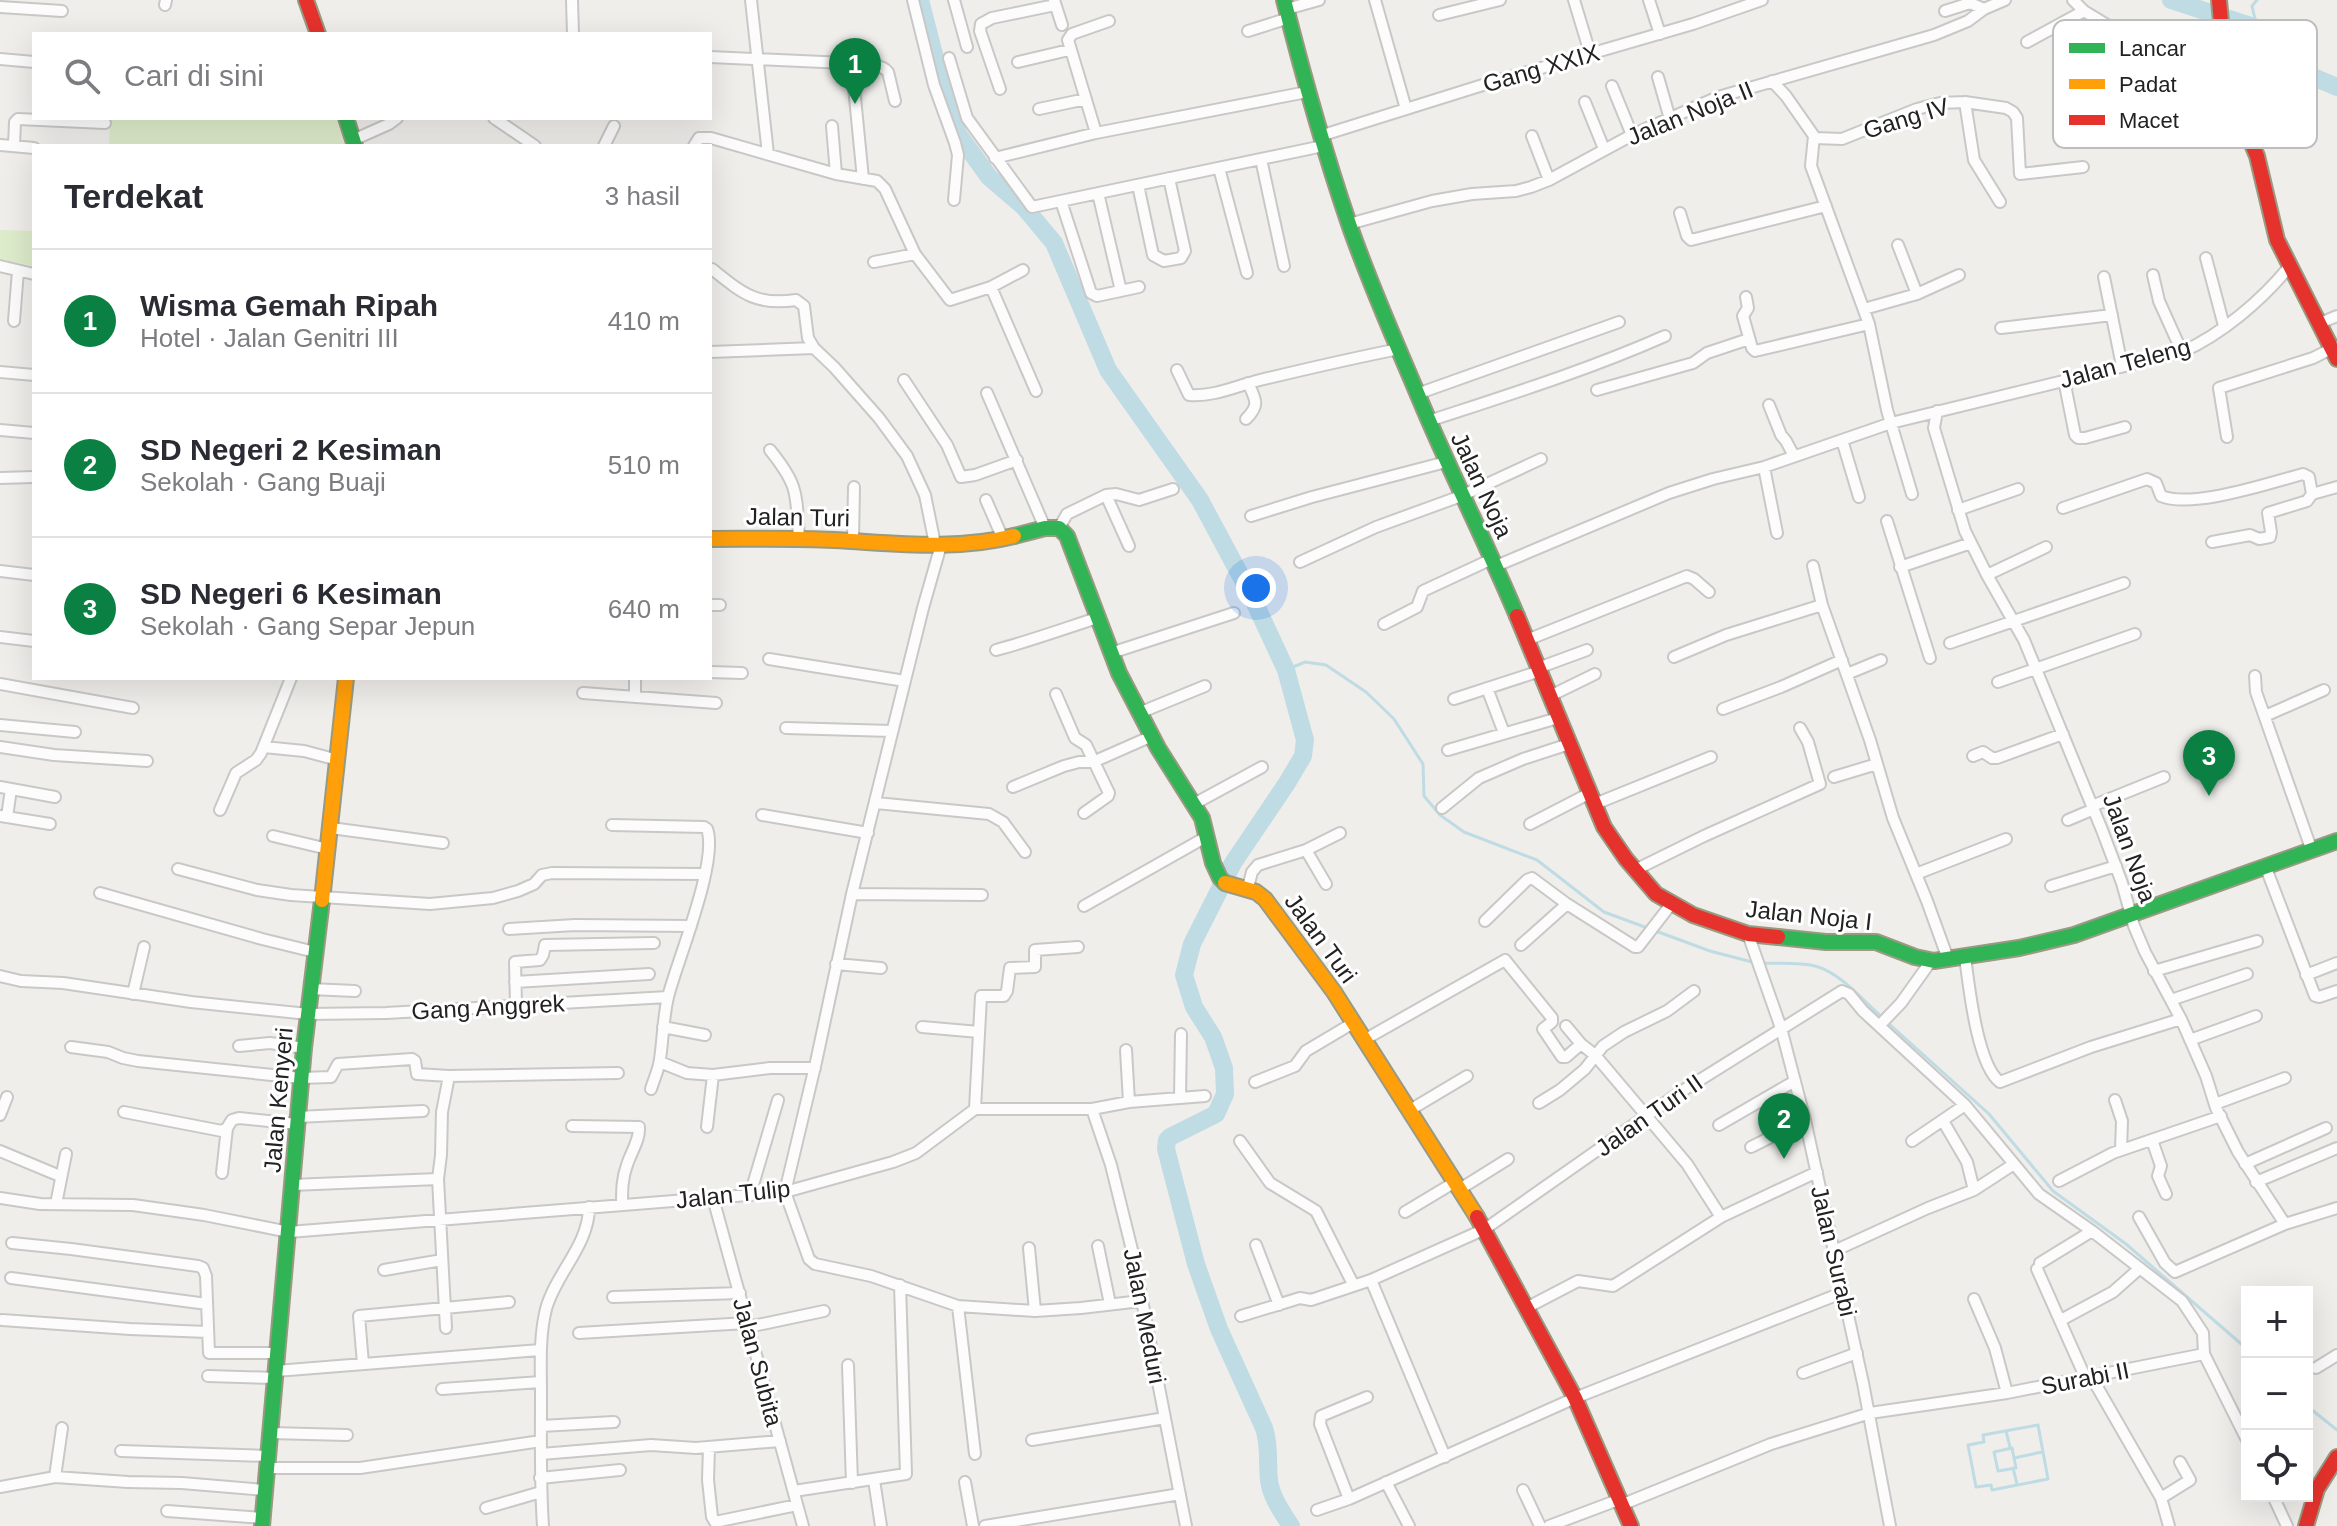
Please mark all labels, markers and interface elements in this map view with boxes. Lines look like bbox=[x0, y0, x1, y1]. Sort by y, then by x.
legend bbox=[2053, 20, 2317, 148]
search box bbox=[32, 32, 712, 120]
text: Lancar bbox=[2119, 36, 2186, 61]
pin: 1 bbox=[829, 38, 881, 104]
street label: Gang XXIX bbox=[1480, 38, 1602, 98]
icon: search bbox=[60, 54, 104, 98]
text: Cari di sini bbox=[124, 59, 264, 92]
text: Padat bbox=[2119, 72, 2177, 97]
street label: Jalan Noja II bbox=[1623, 75, 1757, 151]
street label: Gang IV bbox=[1860, 92, 1952, 144]
text: Macet bbox=[2119, 108, 2179, 133]
text: Terdekat bbox=[64, 177, 203, 215]
text: 3 hasil bbox=[605, 181, 680, 211]
text: Wisma Gemah Ripah bbox=[140, 289, 438, 322]
text: 1 bbox=[83, 306, 97, 336]
text: 410 m bbox=[608, 306, 680, 336]
text: Hotel · Jalan Genitri III bbox=[140, 323, 399, 353]
street label: Jalan Teleng bbox=[2057, 333, 2193, 393]
street label: Jalan Noja bbox=[1446, 428, 1518, 543]
text: SD Negeri 2 Kesiman bbox=[140, 433, 442, 466]
text: 2 bbox=[83, 450, 97, 480]
text: 510 m bbox=[608, 450, 680, 480]
text: Sekolah · Gang Buaji bbox=[140, 467, 386, 497]
street label: Jalan Turi bbox=[746, 503, 850, 531]
your location bbox=[1236, 568, 1276, 608]
text: SD Negeri 6 Kesiman bbox=[140, 577, 442, 610]
text: 3 bbox=[83, 594, 97, 624]
text: 640 m bbox=[608, 594, 680, 624]
text: Sekolah · Gang Separ Jepun bbox=[140, 611, 475, 641]
pin: 3 bbox=[2183, 730, 2235, 796]
street label: Jalan Noja bbox=[2098, 790, 2162, 907]
street label: Jalan Turi bbox=[1279, 888, 1363, 988]
street label: Jalan Noja I bbox=[1745, 895, 1873, 935]
street label: Gang Anggrek bbox=[411, 989, 566, 1024]
street label: Jalan Kenyeri bbox=[258, 1026, 298, 1174]
street label: Jalan Turi II bbox=[1590, 1068, 1708, 1162]
pin: 2 bbox=[1758, 1093, 1810, 1159]
street label: Jalan Tulip bbox=[675, 1175, 791, 1213]
street label: Jalan Surabi bbox=[1806, 1183, 1862, 1319]
street label: Jalan Meduri bbox=[1119, 1246, 1171, 1386]
map controls bbox=[2241, 1286, 2313, 1502]
button: + bbox=[2241, 1286, 2313, 1358]
street label: Jalan Subita bbox=[728, 1295, 788, 1430]
street label: Surabi II bbox=[2039, 1356, 2131, 1400]
button: − bbox=[2241, 1358, 2313, 1430]
button: locate bbox=[2241, 1430, 2313, 1502]

